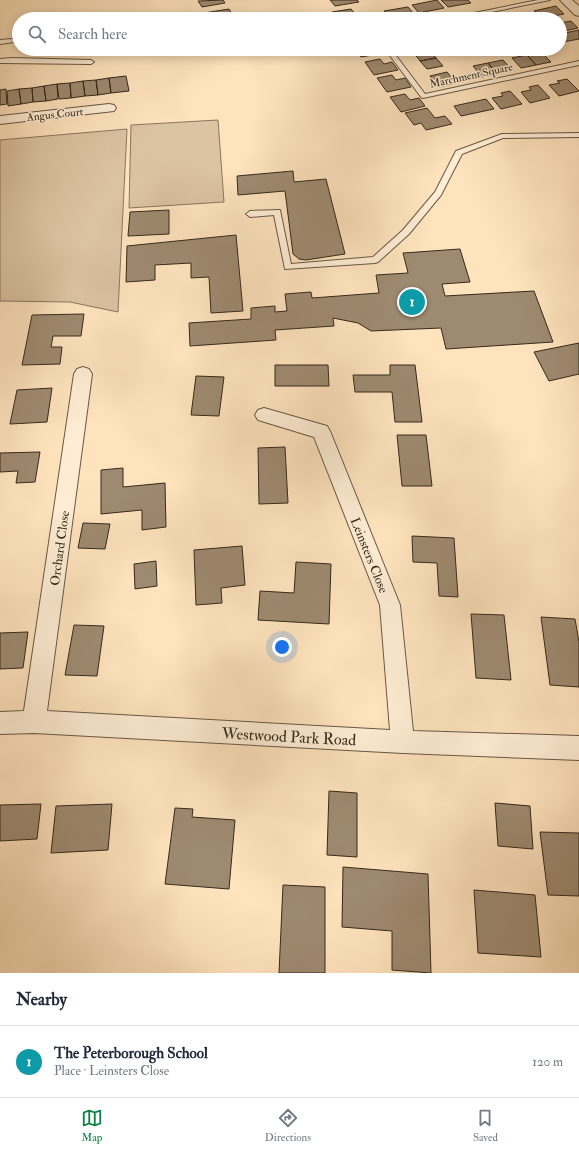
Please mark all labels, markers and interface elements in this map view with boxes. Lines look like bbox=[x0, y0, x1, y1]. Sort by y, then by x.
search box bbox=[12, 12, 567, 56]
icon: search bbox=[26, 23, 48, 45]
text: Search here bbox=[58, 25, 127, 44]
street label: Marchment Square bbox=[428, 60, 514, 91]
street label: Angus Court bbox=[25, 105, 84, 124]
pin: 1 bbox=[399, 287, 425, 317]
street label: Orchard Close bbox=[47, 509, 73, 587]
street label: Leinsters Close bbox=[347, 515, 392, 596]
your location bbox=[272, 637, 292, 657]
street label: Westwood Park Road bbox=[220, 723, 357, 751]
text: Nearby bbox=[16, 989, 67, 1010]
text: The Peterborough School bbox=[54, 1044, 208, 1063]
text: 1 bbox=[27, 1054, 31, 1070]
text: 120 m bbox=[532, 1054, 563, 1070]
text: Place · Leinsters Close bbox=[54, 1063, 169, 1079]
tab: Map bbox=[81, 1107, 103, 1144]
tab: Directions bbox=[265, 1107, 311, 1144]
tab: Saved bbox=[473, 1107, 498, 1144]

